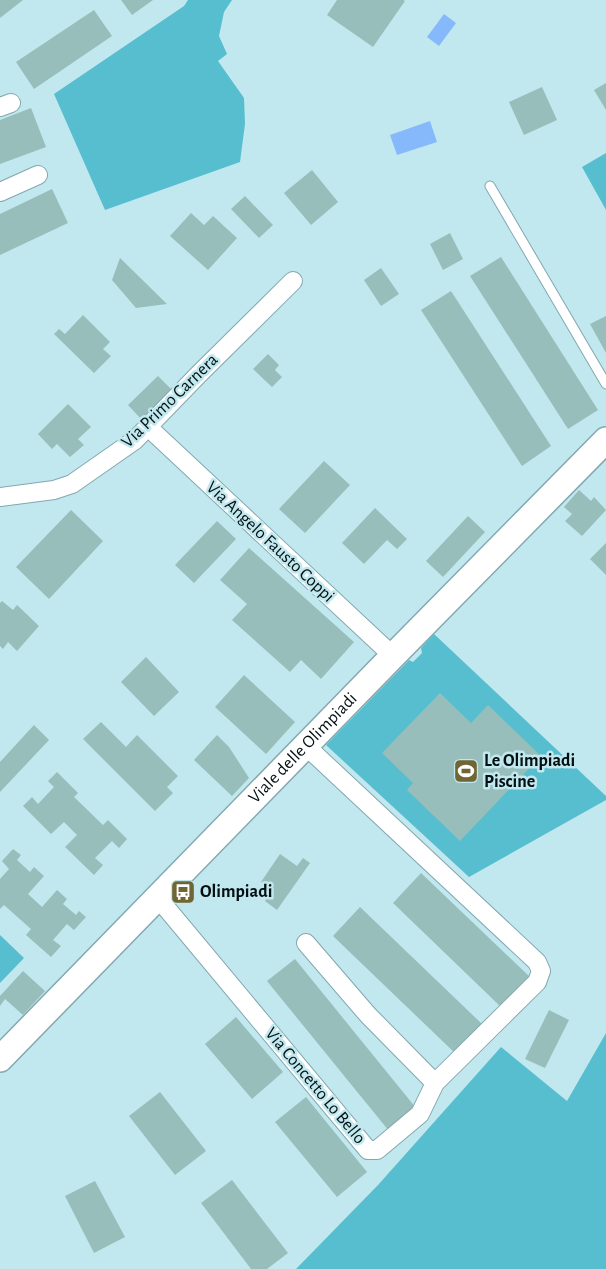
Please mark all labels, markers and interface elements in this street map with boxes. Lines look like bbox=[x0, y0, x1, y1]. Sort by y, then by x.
street label: Via Primo Carnera bbox=[118, 351, 222, 451]
street label: Via Angelo Fausto Coppi bbox=[202, 478, 338, 606]
street label: Viale delle Olimpiadi bbox=[245, 690, 361, 807]
place label: Le Olimpiadi Piscine bbox=[484, 752, 575, 791]
sports icon: Le Olimpiadi Piscine bbox=[453, 758, 479, 784]
bus stop icon: Olimpiadi bbox=[170, 879, 196, 905]
place label: Olimpiadi bbox=[200, 883, 272, 901]
street label: Via Concetto Lo Bello bbox=[261, 1024, 369, 1148]

